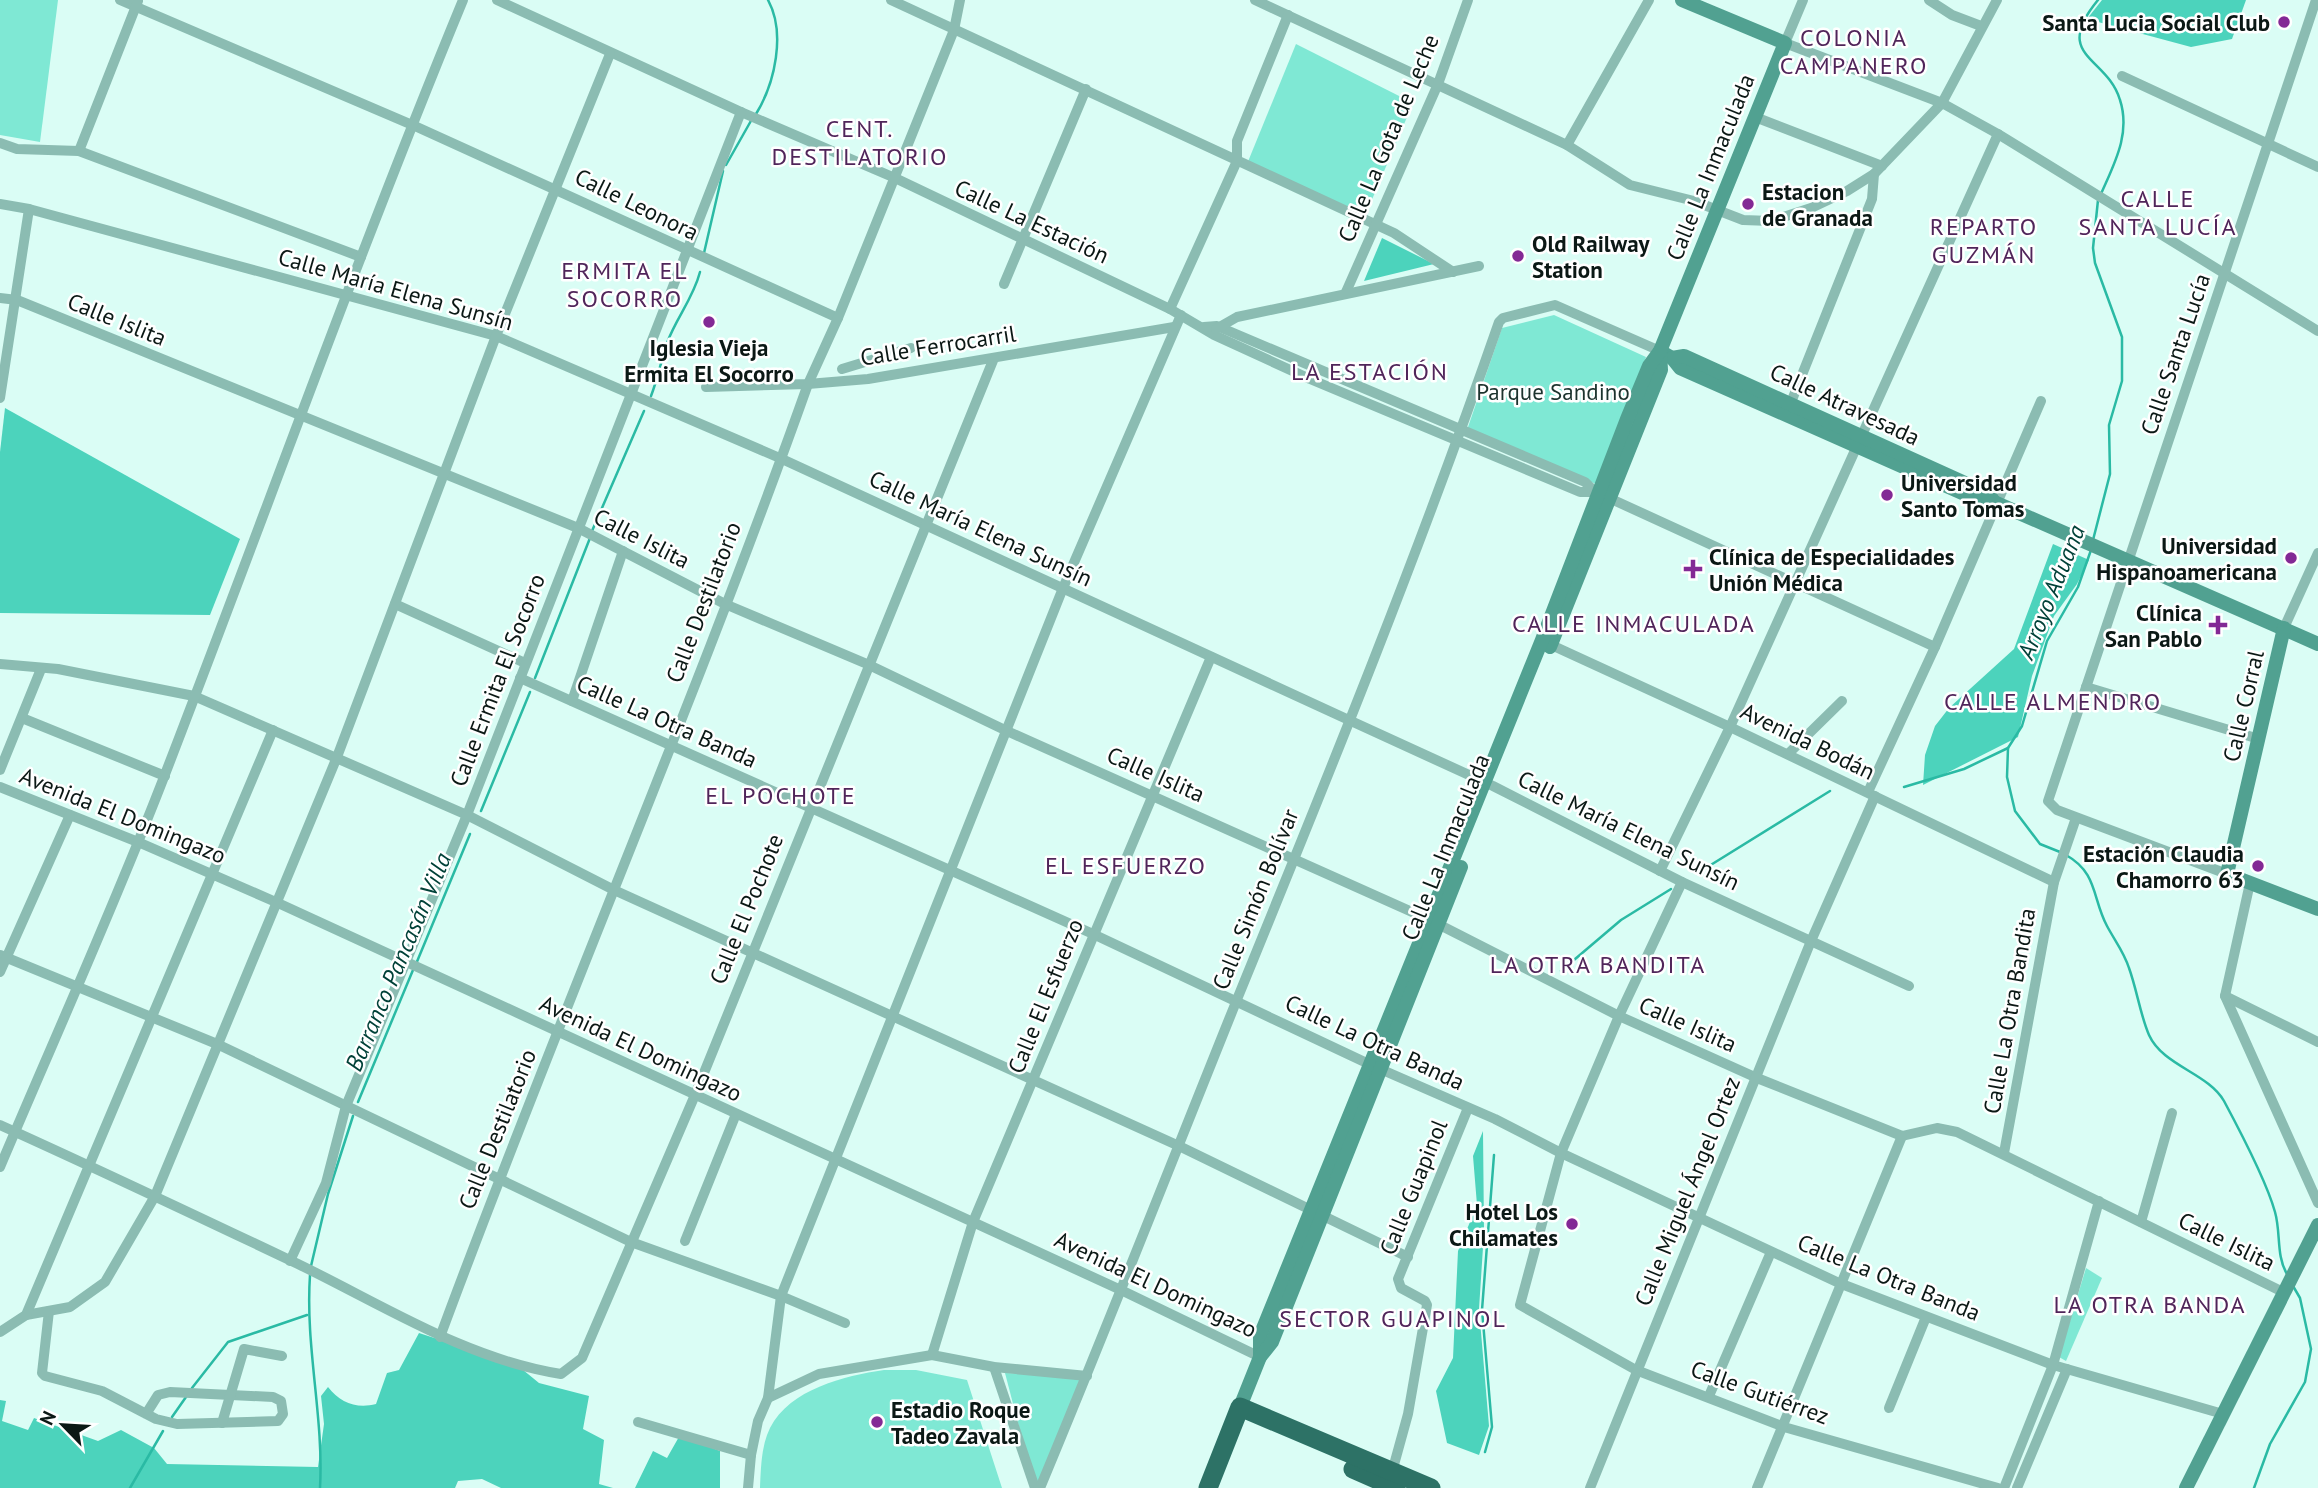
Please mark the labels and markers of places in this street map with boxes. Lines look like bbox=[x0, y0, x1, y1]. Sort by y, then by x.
place label: Santa Lucia Social Club bbox=[2042, 8, 2270, 37]
marker: Santa Lucia Social Club bbox=[2276, 14, 2292, 30]
place label: Estacion de Granada bbox=[1762, 177, 1873, 232]
marker: Estacion de Granada bbox=[1740, 196, 1756, 212]
place label: Old Railway Station bbox=[1532, 229, 1651, 284]
marker: Old Railway Station bbox=[1510, 248, 1526, 264]
marker: Iglesia Vieja Ermita El Socorro bbox=[701, 314, 717, 330]
place label: Iglesia Vieja Ermita El Socorro bbox=[624, 333, 794, 388]
place label: Universidad Santo Tomas bbox=[1901, 468, 2025, 523]
marker: Universidad Santo Tomas bbox=[1879, 487, 1895, 503]
place label: Universidad Hispanoamericana bbox=[2096, 531, 2277, 586]
place label: Clínica de Especialidades Unión Médica bbox=[1709, 542, 1955, 597]
marker: Universidad Hispanoamericana bbox=[2283, 550, 2299, 566]
marker: Clínica de Especialidades Unión Médica bbox=[1683, 559, 1703, 579]
place label: Clínica San Pablo bbox=[2105, 598, 2202, 653]
marker: Clínica San Pablo bbox=[2208, 615, 2228, 635]
place label: Estación Claudia Chamorro 63 bbox=[2083, 839, 2244, 894]
marker: Estación Claudia Chamorro 63 bbox=[2250, 858, 2266, 874]
place label: Hotel Los Chilamates bbox=[1449, 1197, 1558, 1252]
marker: Hotel Los Chilamates bbox=[1564, 1216, 1580, 1232]
place label: Estadio Roque Tadeo Zavala bbox=[891, 1395, 1030, 1450]
marker: Estadio Roque Tadeo Zavala bbox=[869, 1414, 885, 1430]

